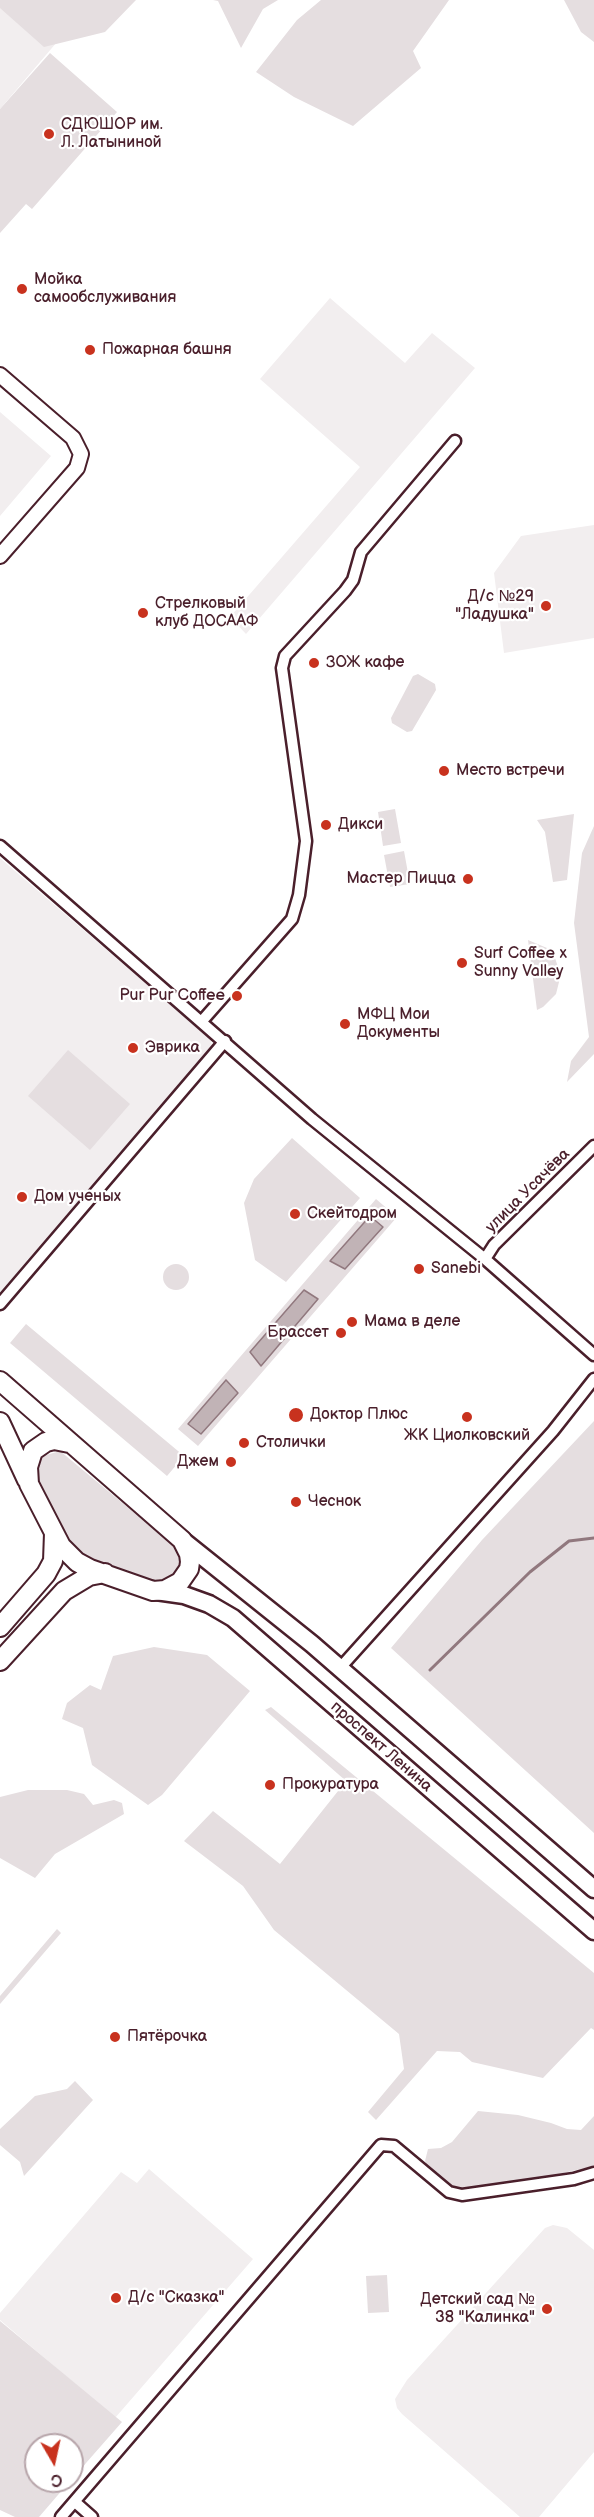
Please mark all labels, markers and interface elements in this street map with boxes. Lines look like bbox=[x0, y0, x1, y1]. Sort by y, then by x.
place label: СДЮШОР им. Л. Латыниной bbox=[61, 115, 163, 153]
marker: СДЮШОР им. Л. Латыниной bbox=[42, 127, 56, 141]
place label: Мойка самообслуживания bbox=[34, 270, 176, 308]
marker: Мойка самообслуживания bbox=[15, 282, 29, 296]
place label: Пожарная башня bbox=[102, 340, 232, 360]
marker: Пожарная башня bbox=[83, 343, 97, 357]
place label: Д/с №29 "Ладушка" bbox=[455, 587, 534, 625]
place label: Стрелковый клуб ДОСААФ bbox=[155, 594, 258, 632]
marker: Д/с №29 "Ладушка" bbox=[539, 599, 553, 613]
marker: Стрелковый клуб ДОСААФ bbox=[136, 606, 150, 620]
place label: ЗОЖ кафе bbox=[326, 653, 405, 673]
marker: ЗОЖ кафе bbox=[307, 656, 321, 670]
place label: Место встречи bbox=[456, 761, 565, 781]
marker: Место встречи bbox=[437, 764, 451, 778]
place label: Дикси bbox=[338, 815, 383, 835]
marker: Дикси bbox=[319, 818, 333, 832]
place label: Мастер Пицца bbox=[346, 869, 456, 889]
marker: Мастер Пицца bbox=[461, 872, 475, 886]
place label: Surf Coffee x Sunny Valley bbox=[474, 944, 567, 982]
marker: Surf Coffee x Sunny Valley bbox=[455, 956, 469, 970]
place label: Pur Pur Coffee bbox=[119, 986, 225, 1006]
marker: Pur Pur Coffee bbox=[230, 989, 244, 1003]
place label: МФЦ Мои Документы bbox=[357, 1005, 440, 1043]
marker: МФЦ Мои Документы bbox=[338, 1017, 352, 1031]
place label: Эврика bbox=[145, 1038, 200, 1058]
marker: Эврика bbox=[126, 1041, 140, 1055]
street label: улица Усачёва bbox=[482, 1145, 574, 1237]
place label: Дом ученых bbox=[34, 1187, 121, 1207]
marker: Дом ученых bbox=[15, 1190, 29, 1204]
place label: Скейтодром bbox=[307, 1204, 397, 1224]
marker: Скейтодром bbox=[288, 1207, 302, 1221]
place label: Sanebi bbox=[431, 1259, 481, 1279]
marker: Sanebi bbox=[412, 1262, 426, 1276]
place label: Мама в деле bbox=[364, 1312, 460, 1332]
marker: Мама в деле bbox=[345, 1315, 359, 1329]
place label: Брассет bbox=[267, 1323, 329, 1343]
marker: Брассет bbox=[334, 1326, 348, 1340]
place label: Доктор Плюс bbox=[310, 1405, 408, 1425]
marker: Доктор Плюс bbox=[287, 1406, 305, 1424]
marker: ЖК Циолковский bbox=[460, 1410, 474, 1424]
place label: ЖК Циолковский bbox=[404, 1426, 530, 1446]
place label: Столички bbox=[256, 1433, 326, 1453]
marker: Столички bbox=[237, 1436, 251, 1450]
place label: Джем bbox=[177, 1452, 219, 1472]
marker: Джем bbox=[224, 1455, 238, 1469]
place label: Чеснок bbox=[308, 1492, 361, 1512]
marker: Чеснок bbox=[289, 1495, 303, 1509]
street label: проспект Ленина bbox=[326, 1698, 436, 1796]
place label: Прокуратура bbox=[282, 1775, 379, 1795]
marker: Прокуратура bbox=[263, 1778, 277, 1792]
place label: Пятёрочка bbox=[127, 2027, 207, 2047]
marker: Пятёрочка bbox=[108, 2030, 122, 2044]
place label: Д/с "Сказка" bbox=[128, 2288, 225, 2308]
place label: Детский сад № 38 "Калинка" bbox=[420, 2290, 535, 2328]
marker: Д/с "Сказка" bbox=[109, 2291, 123, 2305]
marker: Детский сад № 38 "Калинка" bbox=[540, 2302, 554, 2316]
north arrow bbox=[24, 2433, 84, 2493]
text: С bbox=[50, 2469, 64, 2490]

